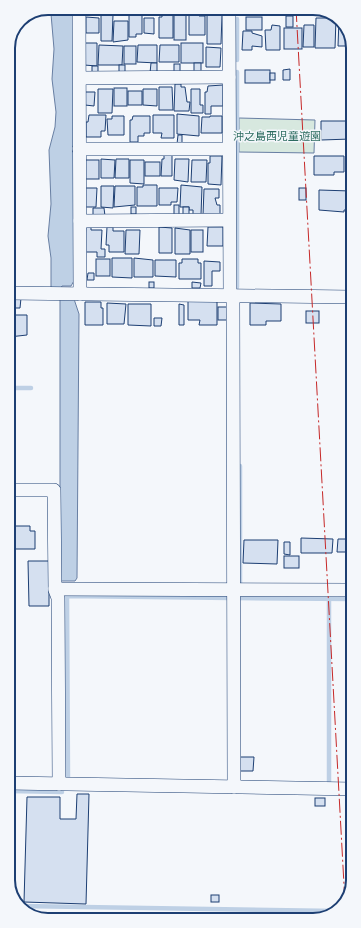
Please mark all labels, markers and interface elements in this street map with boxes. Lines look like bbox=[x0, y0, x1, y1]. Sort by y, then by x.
park label: 沖之島西児童遊園 bbox=[233, 128, 321, 143]

